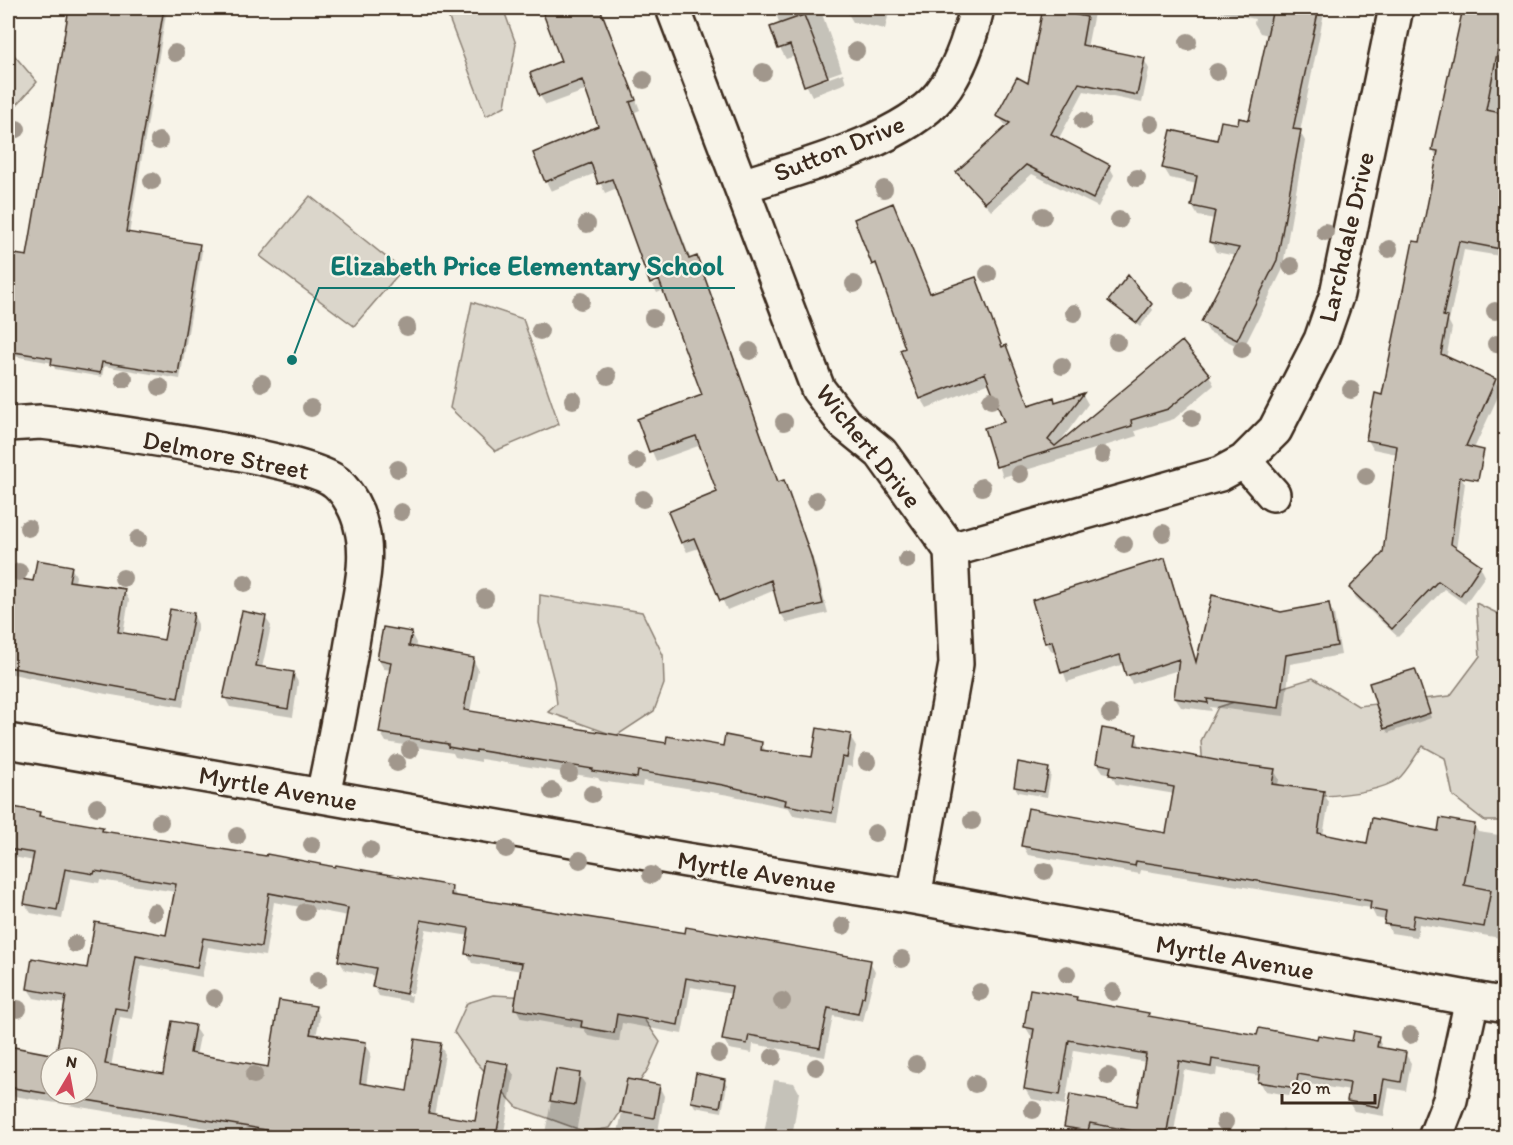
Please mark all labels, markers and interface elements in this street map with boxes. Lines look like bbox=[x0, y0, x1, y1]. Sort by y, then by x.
street label: Sutton Drive bbox=[769, 107, 909, 189]
street label: Larchdale Drive bbox=[1311, 149, 1381, 325]
callout: Elizabeth Price Elementary School bbox=[319, 243, 735, 288]
text: Elizabeth Price Elementary School bbox=[330, 249, 724, 282]
street label: Wichert Drive bbox=[809, 377, 929, 515]
street label: Delmore Street bbox=[140, 423, 312, 487]
street label: Myrtle Avenue bbox=[196, 758, 360, 818]
street label: Myrtle Avenue bbox=[675, 844, 839, 900]
street label: Myrtle Avenue bbox=[1153, 927, 1317, 987]
north arrow bbox=[39, 1046, 99, 1106]
text: N bbox=[65, 1051, 78, 1072]
scale bar bbox=[1282, 1067, 1375, 1105]
text: 20 m bbox=[1291, 1077, 1331, 1099]

